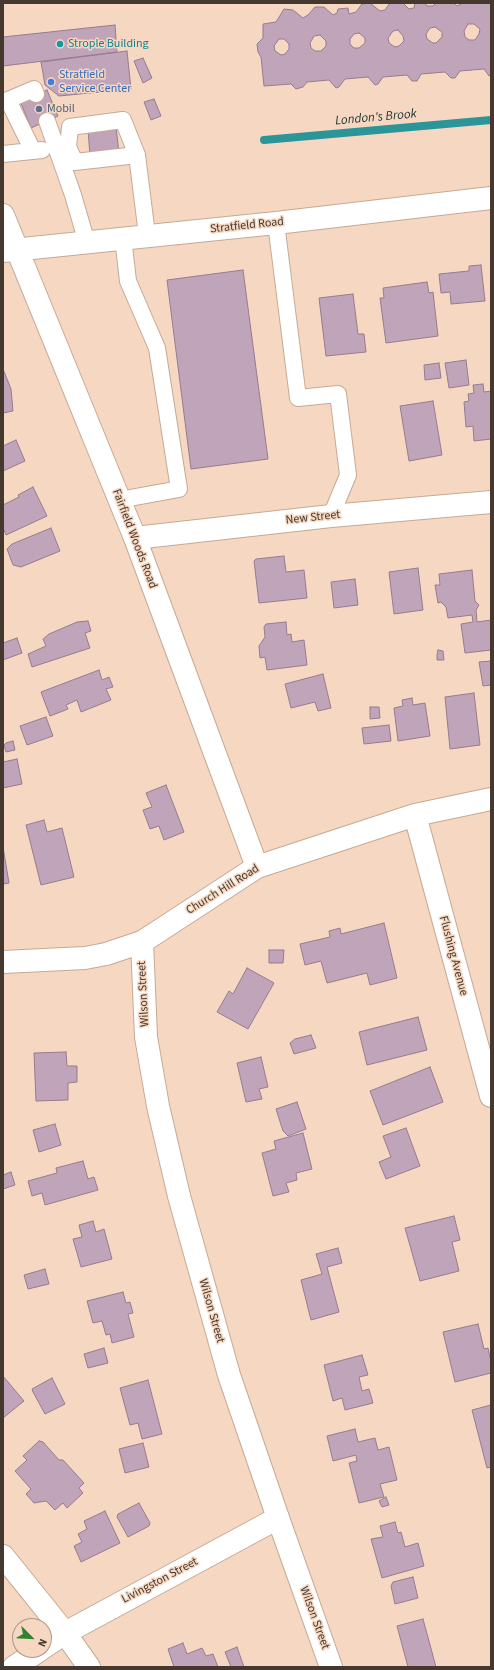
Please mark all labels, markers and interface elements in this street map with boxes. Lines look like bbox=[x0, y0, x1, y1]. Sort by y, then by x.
place label: Strople Building bbox=[68, 37, 149, 51]
marker: Strople Building bbox=[55, 39, 65, 49]
place label: Stratfield Service Center bbox=[59, 68, 131, 96]
marker: Stratfield Service Center bbox=[46, 77, 56, 87]
place label: Mobil bbox=[47, 102, 75, 116]
marker: Mobil bbox=[34, 104, 44, 114]
water label: London's Brook bbox=[335, 107, 417, 129]
street label: Stratfield Road bbox=[209, 215, 285, 237]
street label: Fairfield Woods Road bbox=[108, 487, 160, 591]
street label: New Street bbox=[285, 508, 341, 528]
street label: Church Hill Road bbox=[184, 862, 262, 918]
street label: Flushing Avenue bbox=[435, 915, 471, 997]
street label: Wilson Street bbox=[135, 961, 153, 1027]
street label: Wilson Street bbox=[195, 1277, 227, 1345]
street label: Livingston Street bbox=[119, 1555, 201, 1607]
street label: Wilson Street bbox=[296, 1585, 332, 1651]
north arrow bbox=[12, 1618, 52, 1658]
text: N bbox=[34, 1636, 51, 1649]

